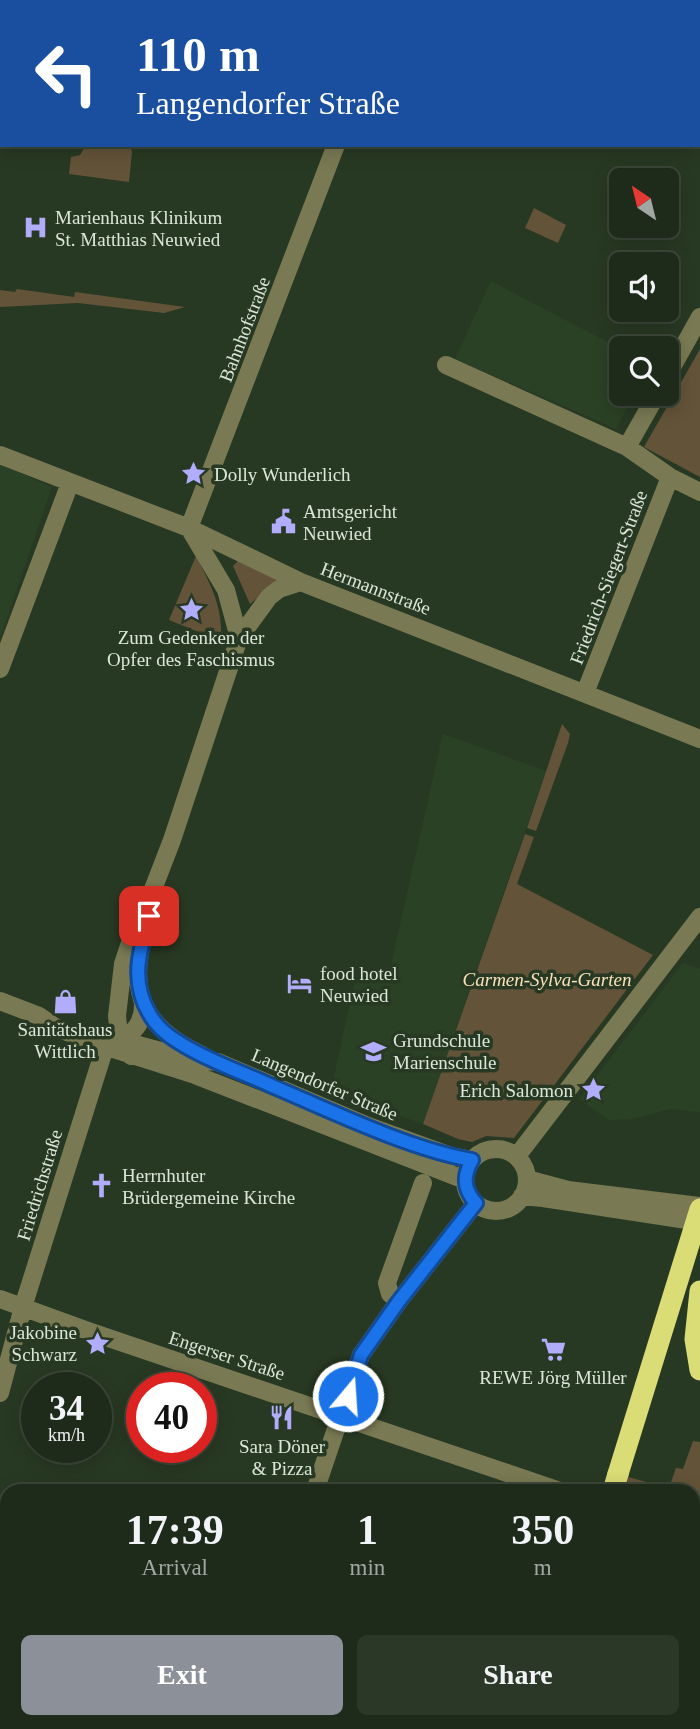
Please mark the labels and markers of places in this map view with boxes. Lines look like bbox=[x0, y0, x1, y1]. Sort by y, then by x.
place label: Marienhaus Klinikum St. Matthias Neuwied bbox=[55, 207, 223, 250]
hospital icon: Marienhaus Klinikum St. Matthias Neuwied bbox=[21, 214, 49, 242]
place icon: Dolly Wunderlich bbox=[180, 460, 208, 488]
place label: Dolly Wunderlich bbox=[214, 464, 351, 485]
place label: Amtsgericht Neuwied bbox=[303, 501, 398, 544]
public building icon: Amtsgericht Neuwied bbox=[269, 508, 297, 536]
place icon: Zum Gedenken der Opfer des Faschismus bbox=[177, 595, 205, 623]
place label: Zum Gedenken der Opfer des Faschismus bbox=[107, 627, 275, 670]
pin bbox=[119, 886, 179, 946]
place label: food hotel Neuwied bbox=[320, 963, 398, 1006]
hotel icon: food hotel Neuwied bbox=[286, 970, 314, 998]
shop icon: Sanitätshaus Wittlich bbox=[51, 987, 79, 1015]
place label: Sanitätshaus Wittlich bbox=[18, 1019, 113, 1062]
place label: Grundschule Marienschule bbox=[393, 1030, 496, 1073]
school or university icon: Grundschule Marienschule bbox=[359, 1037, 387, 1065]
place icon: Erich Salomon bbox=[579, 1076, 607, 1104]
place label: Erich Salomon bbox=[460, 1080, 573, 1101]
place label: Herrnhuter Brüdergemeine Kirche bbox=[122, 1165, 295, 1208]
church icon: Herrnhuter Brüdergemeine Kirche bbox=[88, 1172, 116, 1200]
place label: Jakobine Schwarz bbox=[9, 1322, 77, 1365]
place icon: Jakobine Schwarz bbox=[83, 1329, 111, 1357]
supermarket icon: REWE Jörg Müller bbox=[539, 1335, 567, 1363]
place label: REWE Jörg Müller bbox=[479, 1367, 627, 1388]
restaurant icon: Sara Döner & Pizza bbox=[268, 1404, 296, 1432]
place label: Sara Döner & Pizza bbox=[239, 1436, 326, 1479]

